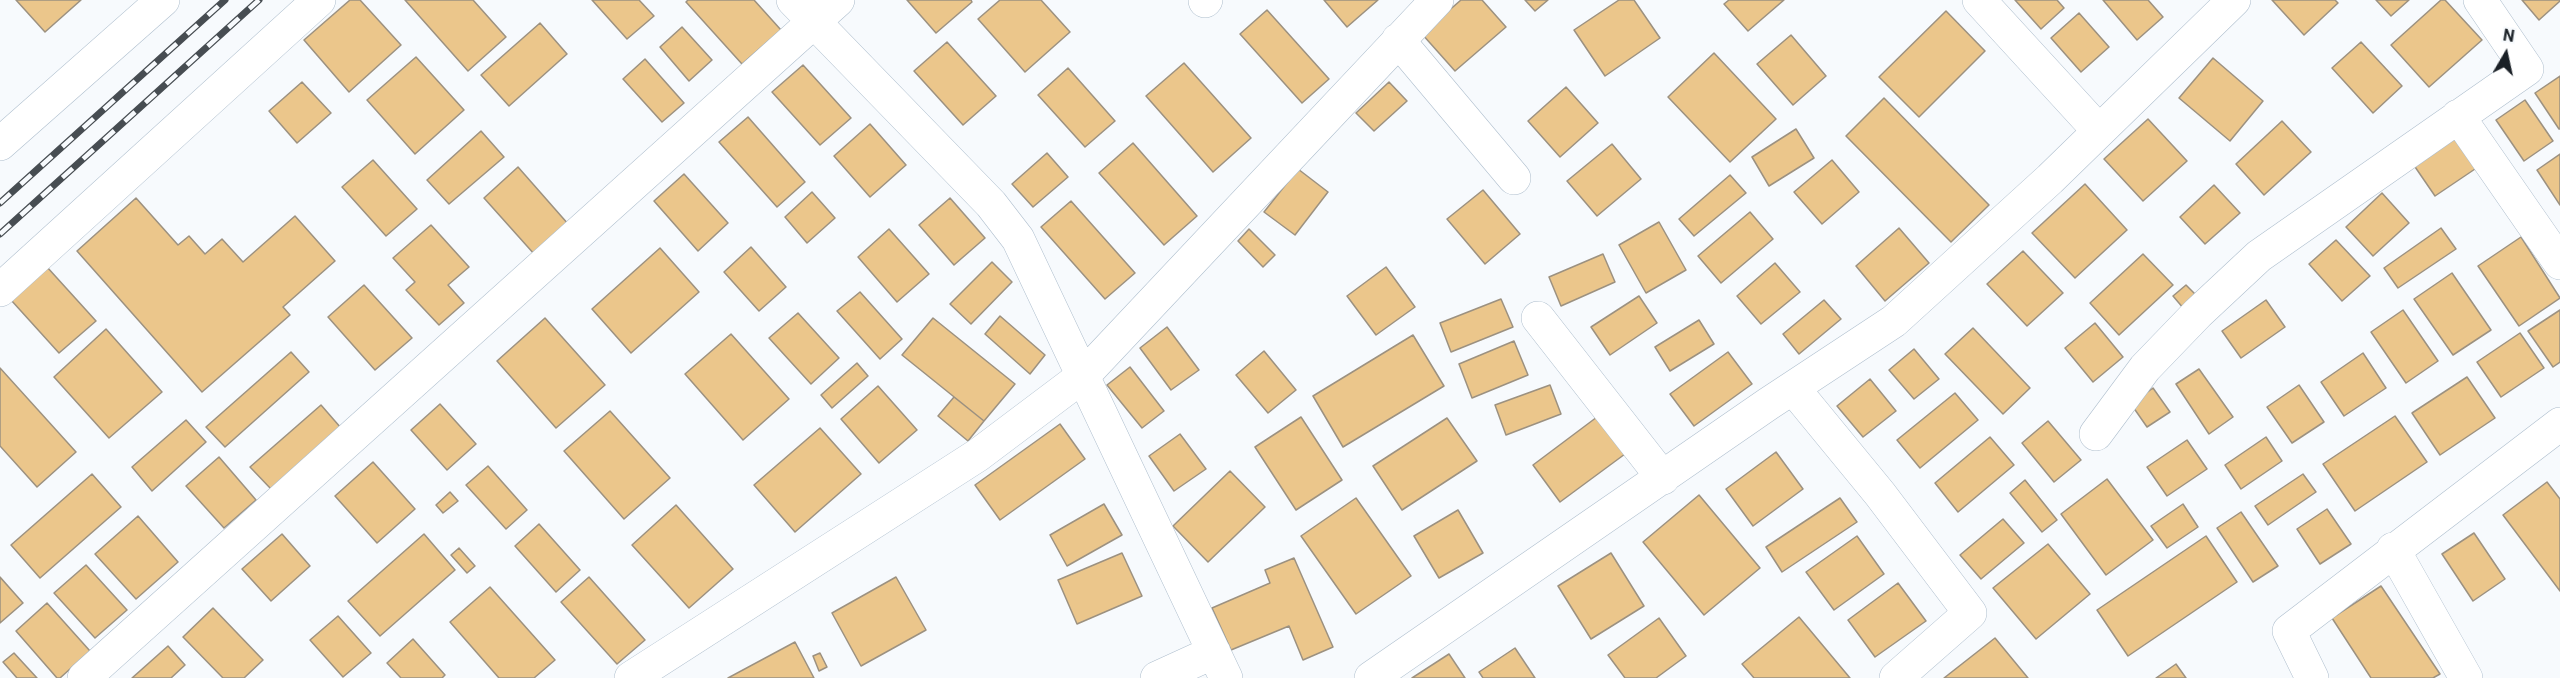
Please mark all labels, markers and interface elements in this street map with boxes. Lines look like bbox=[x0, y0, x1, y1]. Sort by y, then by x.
north arrow bbox=[2476, 24, 2536, 84]
text: N bbox=[2502, 25, 2516, 46]

